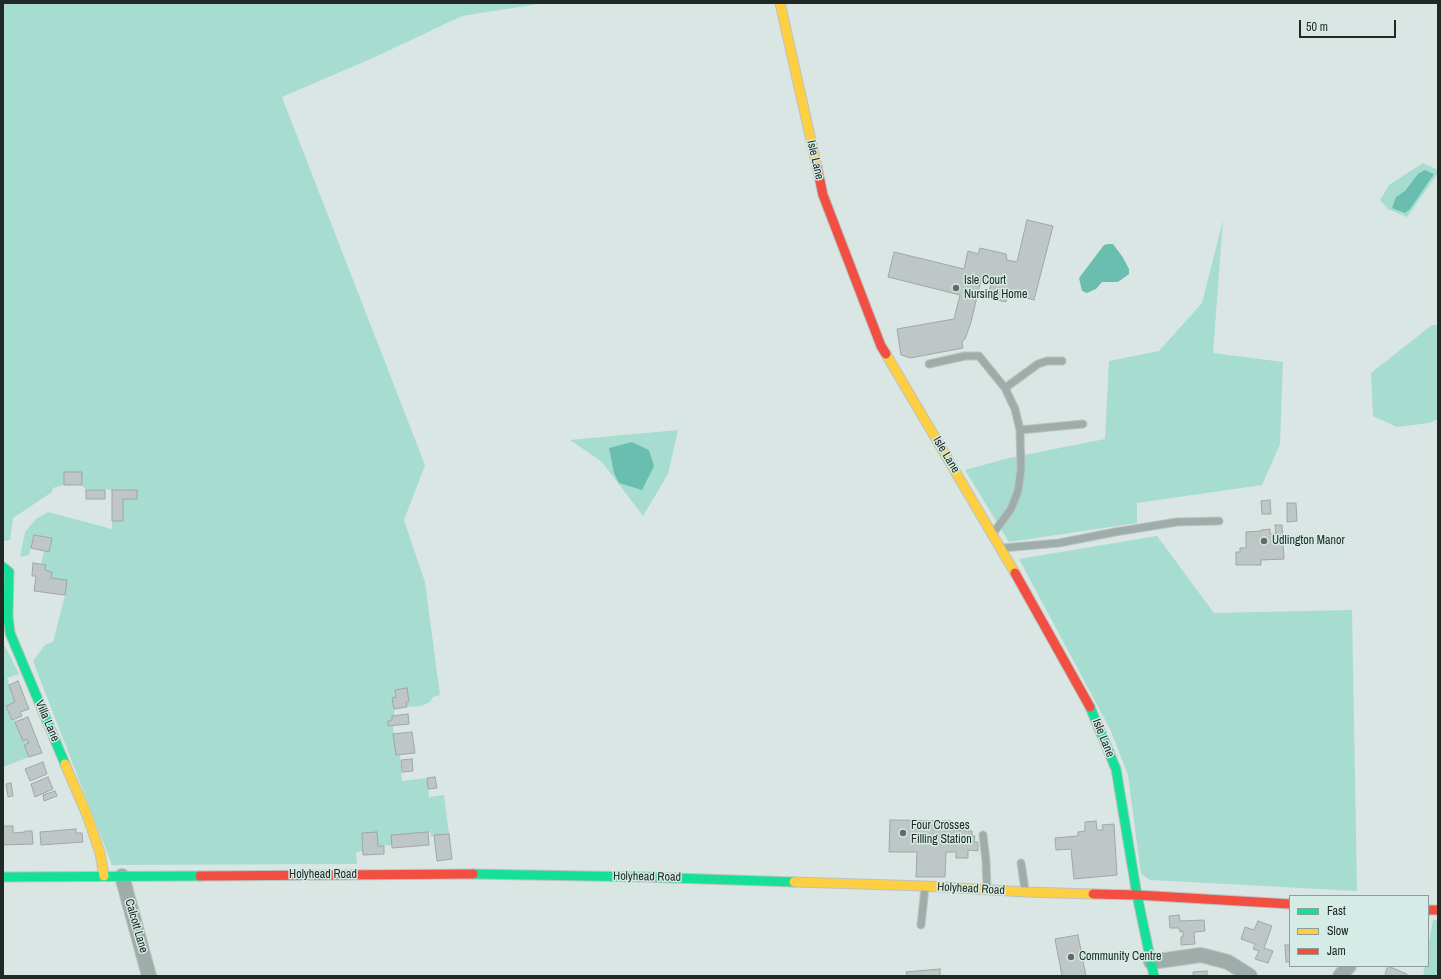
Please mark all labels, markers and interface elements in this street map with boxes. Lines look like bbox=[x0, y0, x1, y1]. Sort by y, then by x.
scale bar bbox=[1301, 12, 1398, 38]
text: 50 m bbox=[1306, 19, 1328, 35]
street label: Isle Lane bbox=[803, 139, 827, 181]
place label: Isle Court Nursing Home bbox=[964, 274, 1027, 302]
marker: Isle Court Nursing Home bbox=[951, 283, 961, 293]
street label: Isle Lane bbox=[930, 434, 962, 476]
place label: Udlington Manor bbox=[1272, 534, 1345, 548]
marker: Udlington Manor bbox=[1259, 536, 1269, 546]
street label: Villa Lane bbox=[32, 698, 62, 744]
street label: Isle Lane bbox=[1089, 717, 1117, 759]
place label: Four Crosses Filling Station bbox=[911, 819, 972, 847]
marker: Four Crosses Filling Station bbox=[898, 828, 908, 838]
street label: Holyhead Road bbox=[289, 868, 357, 882]
street label: Holyhead Road bbox=[613, 869, 681, 885]
street label: Holyhead Road bbox=[937, 880, 1005, 898]
legend bbox=[1289, 895, 1429, 967]
street label: Calcott Lane bbox=[121, 897, 151, 955]
text: Fast bbox=[1327, 903, 1346, 919]
text: Slow bbox=[1327, 923, 1348, 939]
text: Jam bbox=[1327, 943, 1346, 959]
place label: Community Centre bbox=[1079, 950, 1162, 964]
marker: Community Centre bbox=[1066, 952, 1076, 962]

